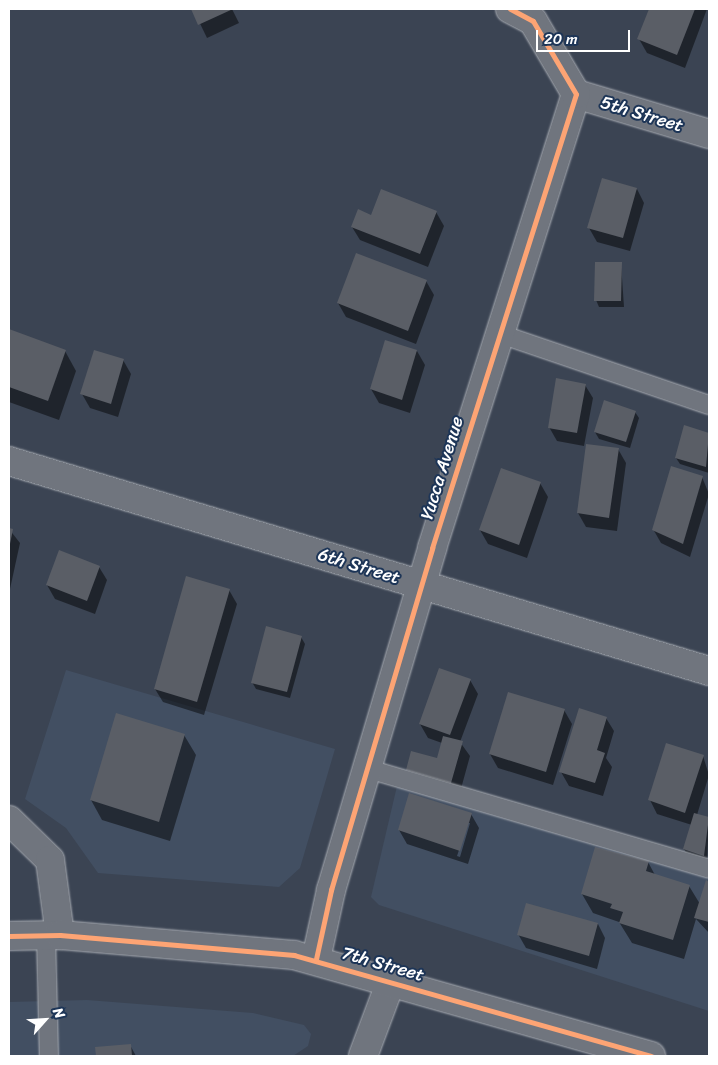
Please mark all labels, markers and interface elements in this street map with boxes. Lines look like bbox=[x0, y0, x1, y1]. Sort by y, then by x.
scale bar bbox=[538, 20, 632, 52]
text: 20 m bbox=[544, 26, 578, 52]
street label: 5th Street bbox=[598, 91, 686, 137]
street label: Yucca Avenue bbox=[416, 414, 468, 522]
street label: 6th Street bbox=[315, 543, 403, 589]
street label: 7th Street bbox=[339, 942, 427, 986]
north arrow bbox=[20, 995, 70, 1045]
text: N bbox=[46, 1003, 72, 1023]

